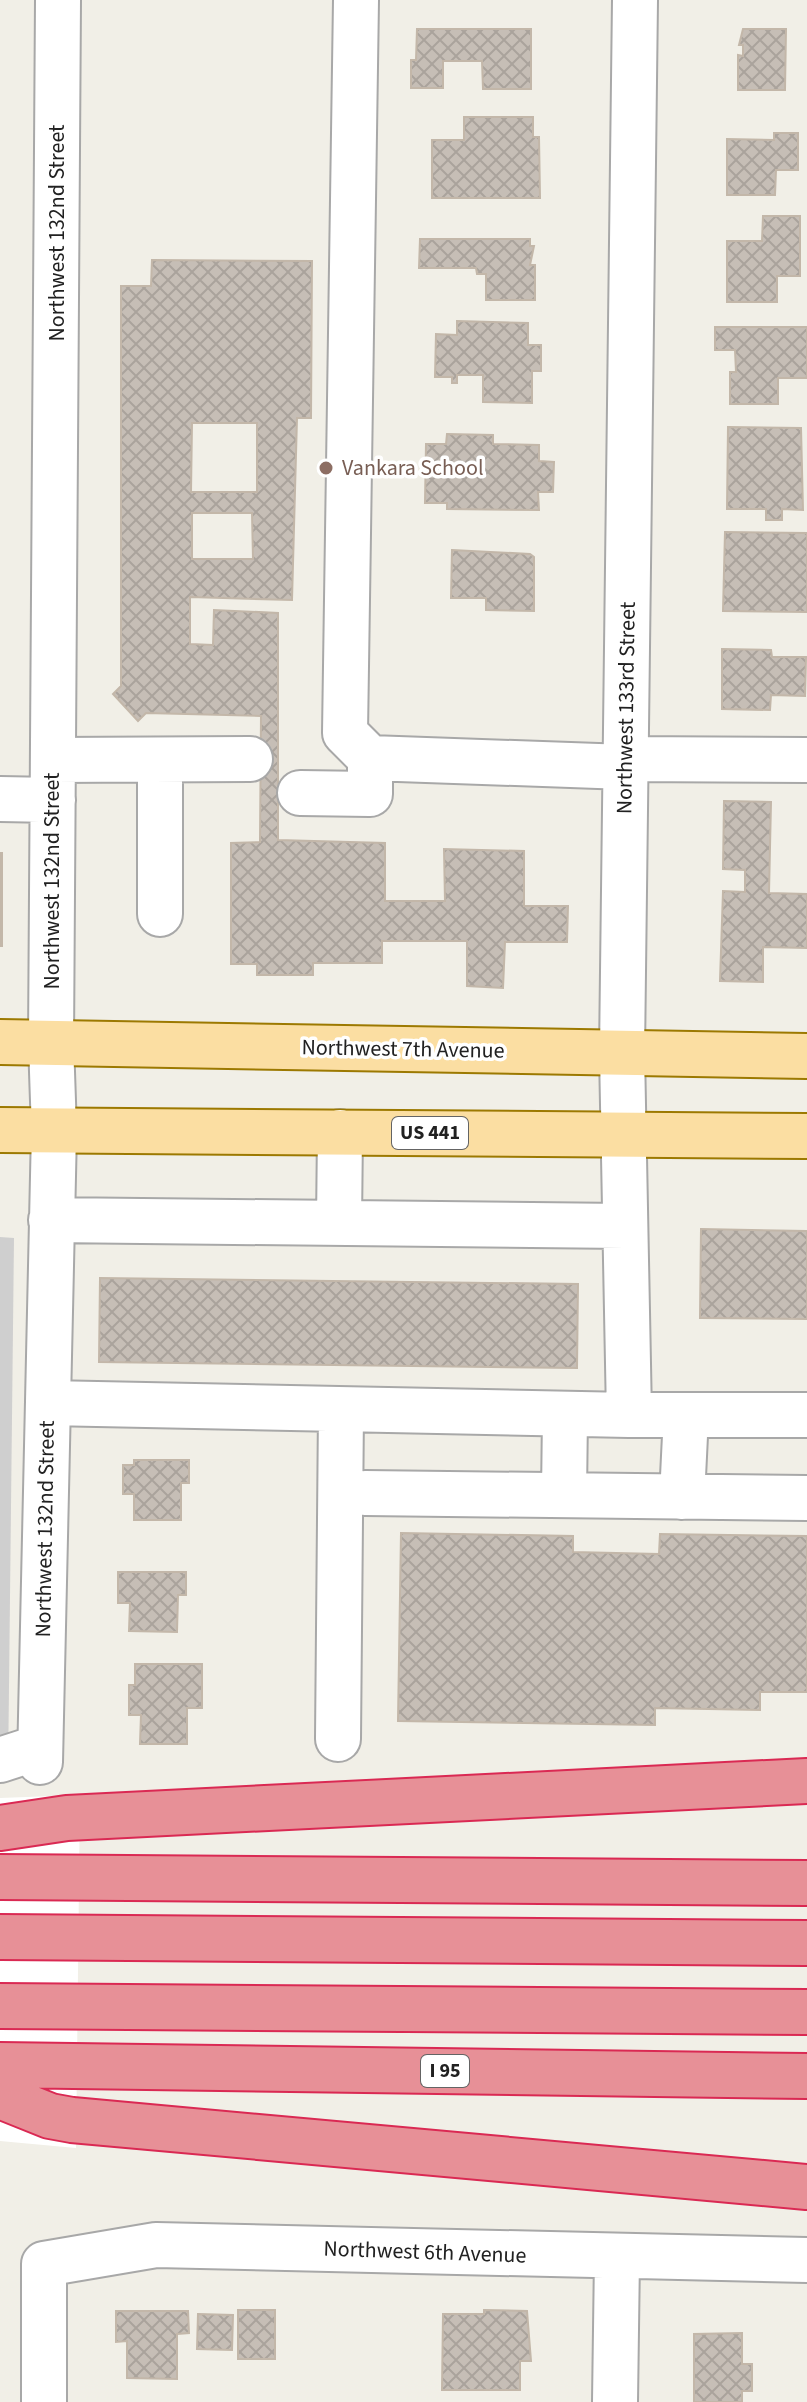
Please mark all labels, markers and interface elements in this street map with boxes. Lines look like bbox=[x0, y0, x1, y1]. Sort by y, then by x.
street label: Northwest 132nd Street bbox=[41, 124, 73, 342]
place label: Vankara School bbox=[342, 452, 484, 484]
marker: Vankara School bbox=[317, 459, 335, 477]
street label: Northwest 133rd Street bbox=[608, 601, 644, 814]
street label: Northwest 132nd Street bbox=[36, 772, 68, 990]
street label: Northwest 7th Avenue bbox=[301, 1031, 505, 1067]
road number: US 441 bbox=[392, 1117, 468, 1149]
street label: Northwest 132nd Street bbox=[27, 1420, 63, 1638]
road number: I 95 bbox=[421, 2055, 469, 2087]
street label: Northwest 6th Avenue bbox=[323, 2232, 527, 2272]

